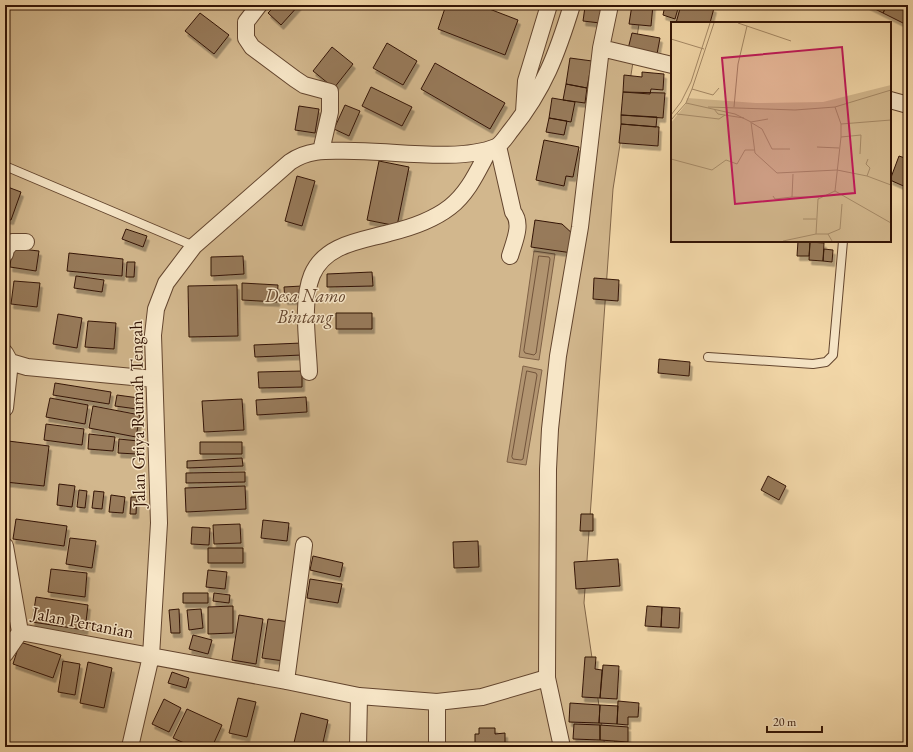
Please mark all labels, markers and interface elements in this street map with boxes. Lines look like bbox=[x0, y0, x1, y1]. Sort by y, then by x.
inset map bbox=[671, 22, 891, 242]
park label: Desa Namo Bintang bbox=[264, 284, 345, 329]
street label: Jalan Griya Rumah Tengah bbox=[124, 320, 150, 510]
street label: Jalan Pertanian bbox=[28, 600, 136, 643]
scale bar bbox=[767, 708, 822, 734]
text: 20 m bbox=[773, 714, 797, 730]

